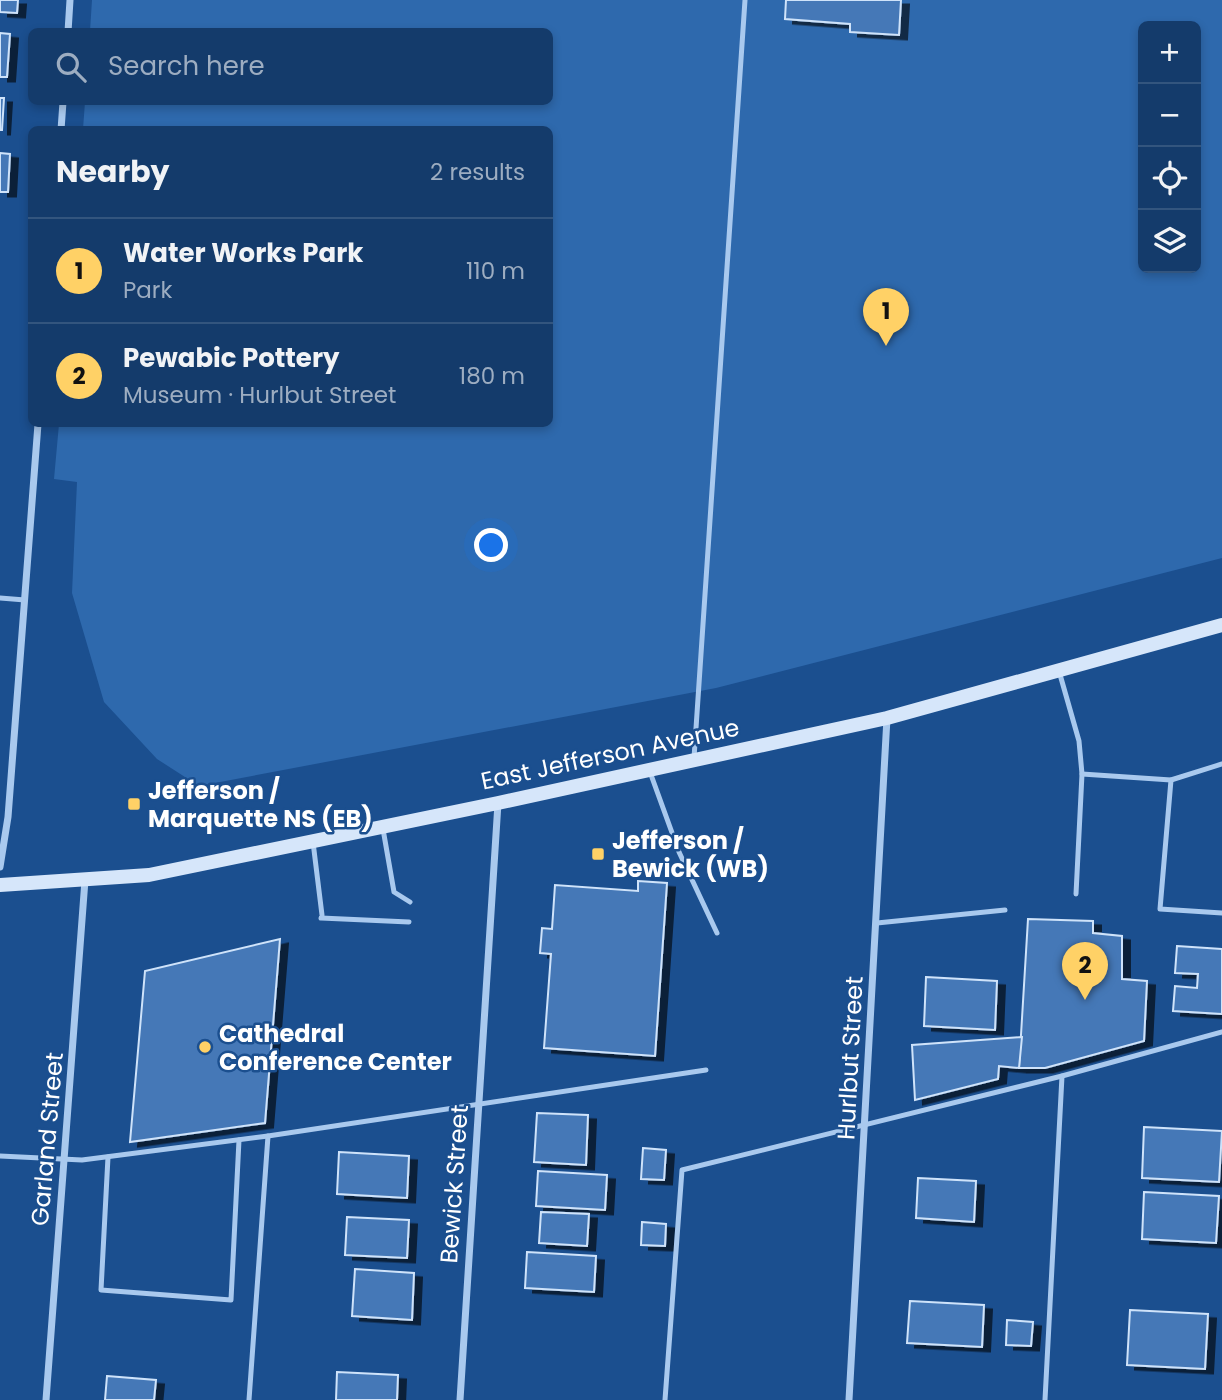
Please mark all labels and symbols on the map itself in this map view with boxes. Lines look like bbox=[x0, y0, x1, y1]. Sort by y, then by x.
pin: 1 bbox=[863, 288, 909, 346]
your location bbox=[474, 528, 508, 562]
street label: East Jefferson Avenue bbox=[478, 710, 742, 798]
place label: Jefferson / Marquette NS (EB) bbox=[148, 774, 373, 835]
marker: Jefferson / Marquette NS (EB) bbox=[126, 796, 142, 812]
place label: Jefferson / Bewick (WB) bbox=[612, 824, 769, 885]
marker: Jefferson / Bewick (WB) bbox=[590, 846, 606, 862]
pin: 2 bbox=[1062, 942, 1108, 1000]
street label: Hurlbut Street bbox=[829, 975, 871, 1141]
place label: Cathedral Conference Center bbox=[219, 1017, 452, 1078]
marker: Cathedral Conference Center bbox=[197, 1039, 213, 1055]
street label: Garland Street bbox=[23, 1051, 71, 1227]
street label: Bewick Street bbox=[432, 1104, 476, 1264]

